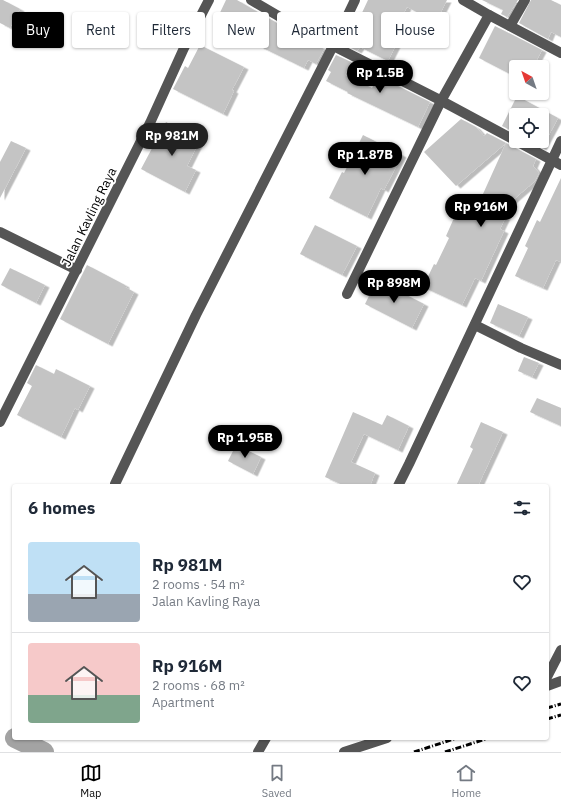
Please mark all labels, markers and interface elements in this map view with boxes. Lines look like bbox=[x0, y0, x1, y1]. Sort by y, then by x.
chip: Buy bbox=[12, 12, 64, 48]
chip: Rent bbox=[72, 12, 129, 48]
chip: Filters bbox=[137, 12, 205, 48]
chip: New bbox=[213, 12, 269, 48]
chip: Apartment bbox=[277, 12, 373, 48]
chip: House bbox=[381, 12, 449, 48]
pin: Rp 1.5B bbox=[343, 60, 417, 94]
north arrow bbox=[509, 60, 549, 100]
map controls bbox=[509, 60, 549, 148]
text: Rp 1.5B bbox=[356, 64, 404, 81]
button: locate bbox=[509, 108, 549, 148]
pin: Rp 981M bbox=[135, 123, 209, 157]
text: Rp 981M bbox=[145, 127, 199, 144]
pin: Rp 1.87B bbox=[324, 142, 406, 176]
text: Rp 1.87B bbox=[337, 146, 393, 163]
street label: Jalan Kavling Raya bbox=[58, 165, 120, 269]
pin: Rp 916M bbox=[444, 194, 518, 228]
text: Rp 916M bbox=[454, 198, 508, 215]
pin: Rp 898M bbox=[357, 270, 431, 304]
text: Rp 898M bbox=[367, 274, 421, 291]
pin: Rp 1.95B bbox=[204, 425, 286, 459]
text: Rp 1.95B bbox=[217, 429, 273, 446]
text: 6 homes bbox=[28, 497, 95, 519]
icon: filters bbox=[511, 497, 533, 519]
text: Rp 981M bbox=[152, 554, 222, 576]
icon: home bbox=[60, 558, 108, 606]
icon: heart bbox=[511, 571, 533, 593]
text: 2 rooms · 54 m² bbox=[152, 576, 245, 593]
text: Jalan Kavling Raya bbox=[152, 593, 260, 610]
text: Rp 916M bbox=[152, 655, 222, 677]
icon: home bbox=[60, 659, 108, 707]
icon: heart bbox=[511, 672, 533, 694]
text: 2 rooms · 68 m² bbox=[152, 677, 245, 694]
text: Apartment bbox=[152, 694, 215, 711]
tab: Map bbox=[80, 762, 102, 800]
tab: Saved bbox=[262, 762, 292, 800]
tab: Home bbox=[451, 762, 481, 800]

